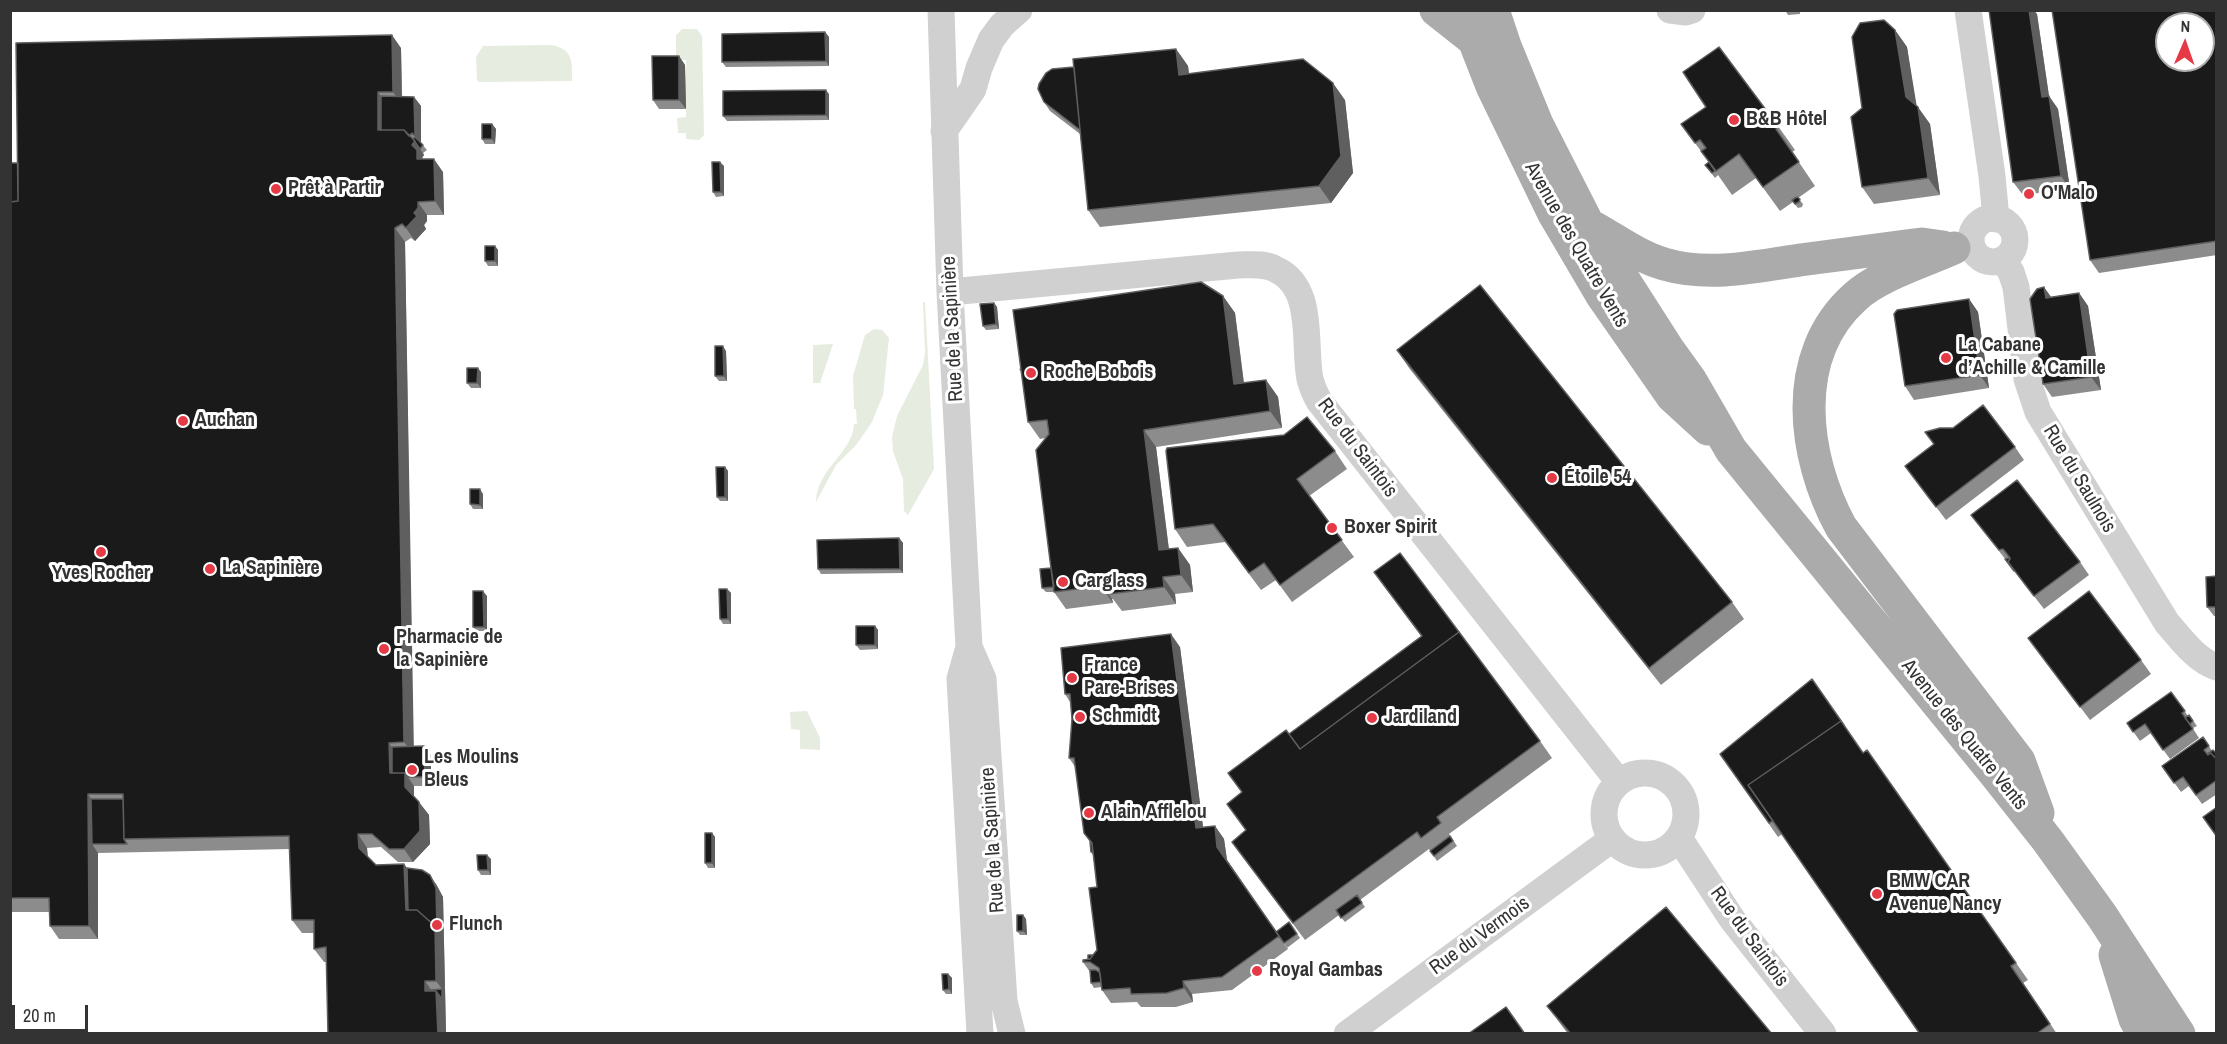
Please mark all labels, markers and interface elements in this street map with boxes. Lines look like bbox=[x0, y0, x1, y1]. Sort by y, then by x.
north arrow bbox=[2155, 12, 2215, 72]
text: N bbox=[2180, 15, 2191, 37]
place label: B&B Hôtel bbox=[1746, 108, 1827, 132]
marker: B&B Hôtel bbox=[1727, 113, 1741, 127]
street label: Avenue des Quatre Vents bbox=[1519, 158, 1633, 332]
place label: Prêt à Partir bbox=[288, 177, 381, 201]
marker: Prêt à Partir bbox=[269, 182, 283, 196]
place label: O'Malo bbox=[2041, 182, 2095, 206]
marker: O'Malo bbox=[2022, 187, 2036, 201]
street label: Rue de la Sapinière bbox=[937, 256, 969, 402]
place label: La Cabane d’Achille & Camille bbox=[1958, 334, 2106, 381]
marker: La Cabane d’Achille & Camille bbox=[1939, 351, 1953, 365]
place label: Roche Bobois bbox=[1043, 361, 1153, 385]
marker: Roche Bobois bbox=[1024, 366, 1038, 380]
street label: Rue du Saintois bbox=[1312, 394, 1402, 502]
place label: Auchan bbox=[195, 409, 255, 433]
marker: Auchan bbox=[176, 414, 190, 428]
street label: Rue du Saulnois bbox=[2037, 421, 2121, 537]
place label: Étoile 54 bbox=[1564, 466, 1631, 490]
marker: Étoile 54 bbox=[1545, 471, 1559, 485]
place label: Boxer Spirit bbox=[1344, 516, 1437, 540]
marker: Boxer Spirit bbox=[1325, 521, 1339, 535]
marker: Yves Rocher bbox=[94, 545, 108, 559]
place label: La Sapinière bbox=[222, 557, 320, 581]
place label: Yves Rocher bbox=[52, 562, 150, 586]
marker: La Sapinière bbox=[203, 562, 217, 576]
place label: Carglass bbox=[1075, 570, 1144, 594]
marker: Carglass bbox=[1056, 575, 1070, 589]
place label: Pharmacie de la Sapinière bbox=[396, 626, 503, 673]
marker: Pharmacie de la Sapinière bbox=[377, 642, 391, 656]
place label: France Pare-Brises bbox=[1084, 654, 1175, 701]
street label: Avenue des Quatre Vents bbox=[1896, 655, 2032, 815]
marker: France Pare-Brises bbox=[1065, 671, 1079, 685]
place label: Schmidt bbox=[1092, 705, 1157, 729]
place label: Jardiland bbox=[1384, 706, 1457, 730]
marker: Schmidt bbox=[1073, 710, 1087, 724]
marker: Jardiland bbox=[1365, 711, 1379, 725]
place label: Les Moulins Bleus bbox=[424, 746, 519, 793]
marker: Les Moulins Bleus bbox=[405, 763, 419, 777]
street label: Rue de la Sapinière bbox=[976, 766, 1010, 914]
place label: Alain Afflelou bbox=[1101, 801, 1207, 825]
marker: Alain Afflelou bbox=[1082, 806, 1096, 820]
place label: BMW CAR Avenue Nancy bbox=[1889, 870, 2001, 917]
street label: Rue du Saintois bbox=[1705, 882, 1793, 992]
marker: BMW CAR Avenue Nancy bbox=[1870, 887, 1884, 901]
street label: Rue du Vermois bbox=[1425, 892, 1535, 980]
place label: Flunch bbox=[449, 913, 503, 937]
marker: Flunch bbox=[430, 918, 444, 932]
place label: Royal Gambas bbox=[1269, 959, 1383, 983]
marker: Royal Gambas bbox=[1250, 964, 1264, 978]
scale bar bbox=[15, 993, 92, 1031]
text: 20 m bbox=[23, 1003, 56, 1028]

